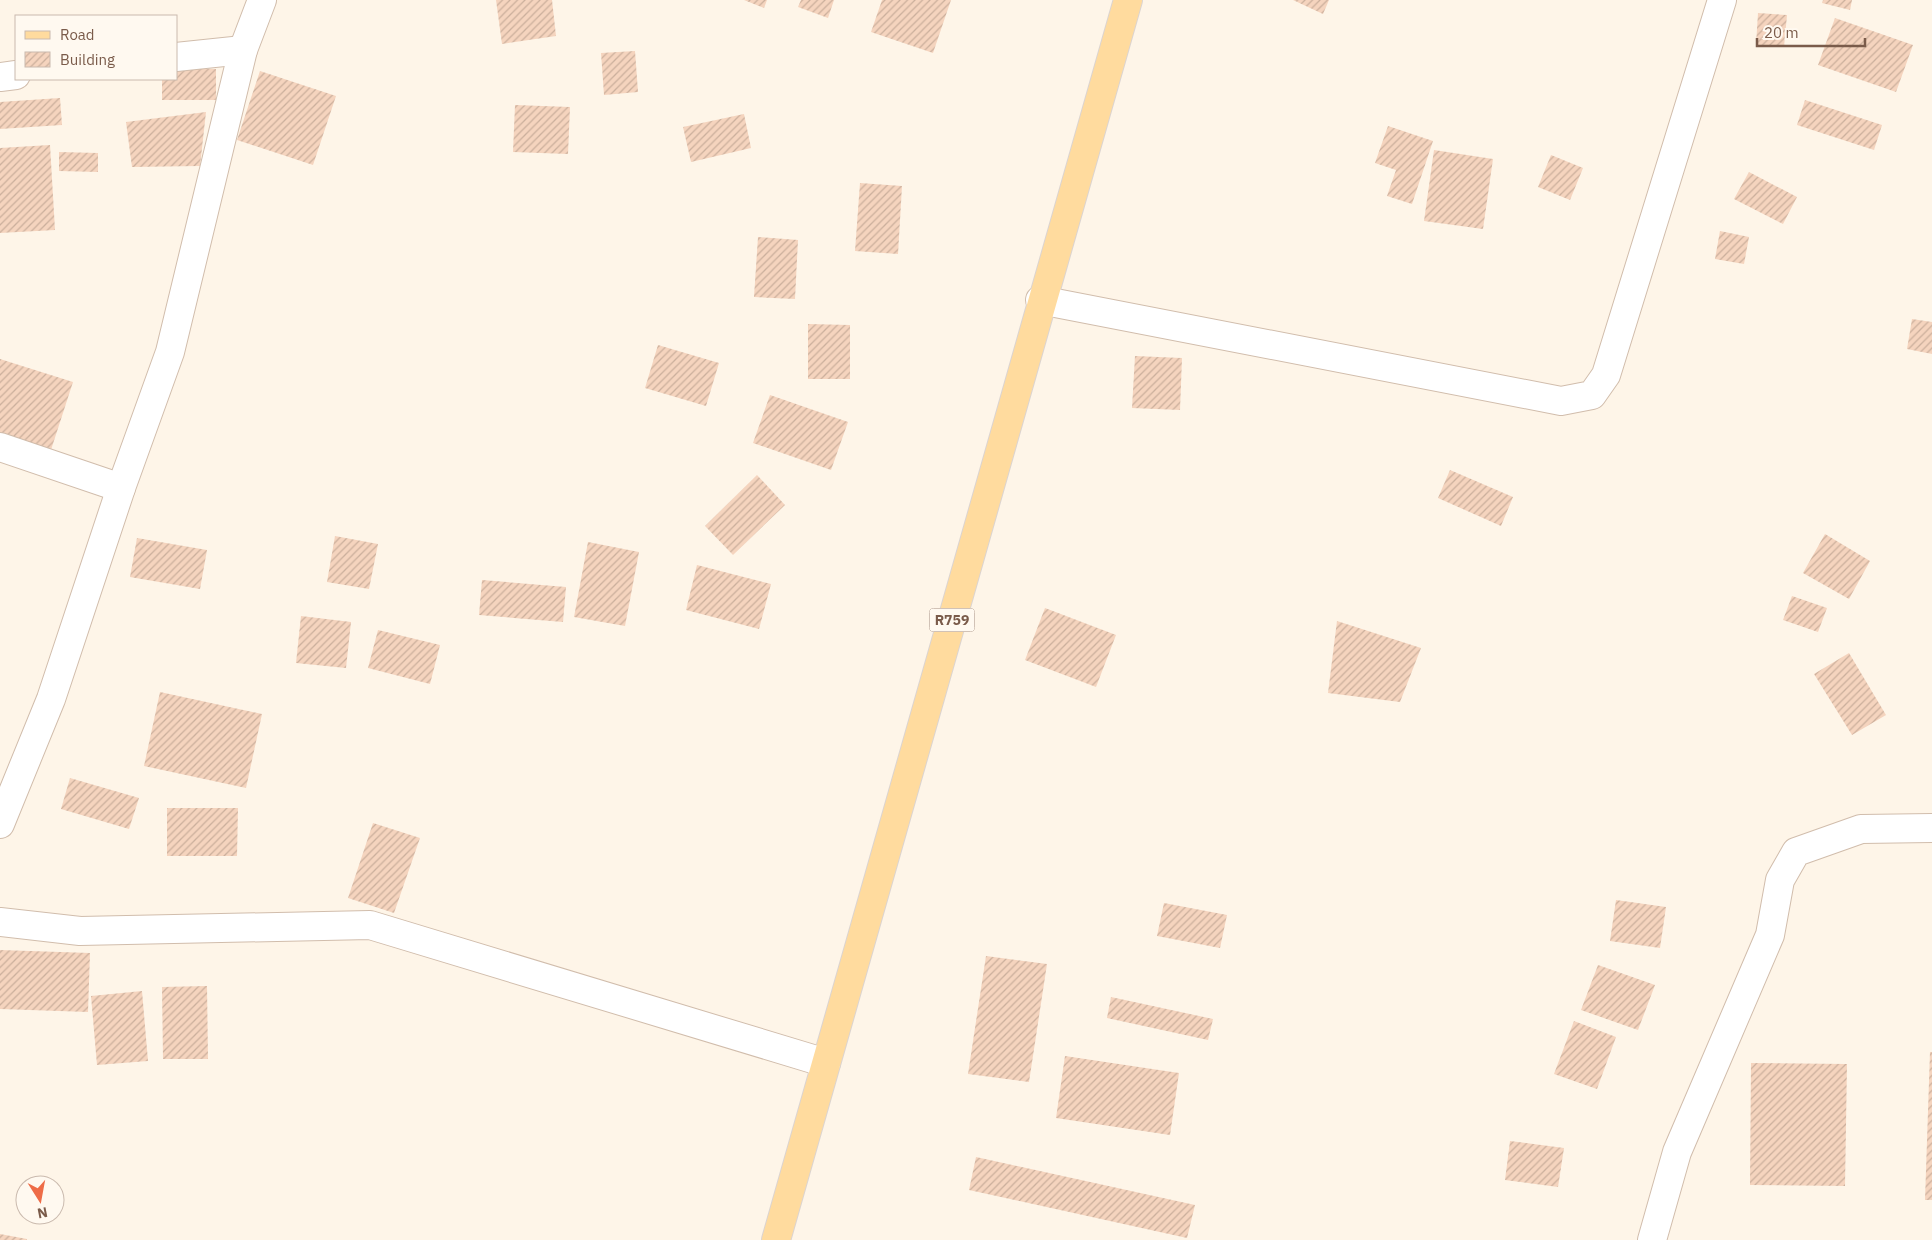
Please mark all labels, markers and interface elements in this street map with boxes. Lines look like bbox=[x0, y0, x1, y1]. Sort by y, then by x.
legend bbox=[15, 15, 178, 80]
scale bar bbox=[1757, 15, 1864, 47]
text: 20 m bbox=[1764, 23, 1799, 42]
text: Road bbox=[60, 25, 95, 44]
text: Building bbox=[60, 50, 115, 69]
road number: R759 bbox=[930, 608, 974, 632]
north arrow bbox=[15, 1175, 65, 1225]
text: N bbox=[36, 1203, 49, 1223]

